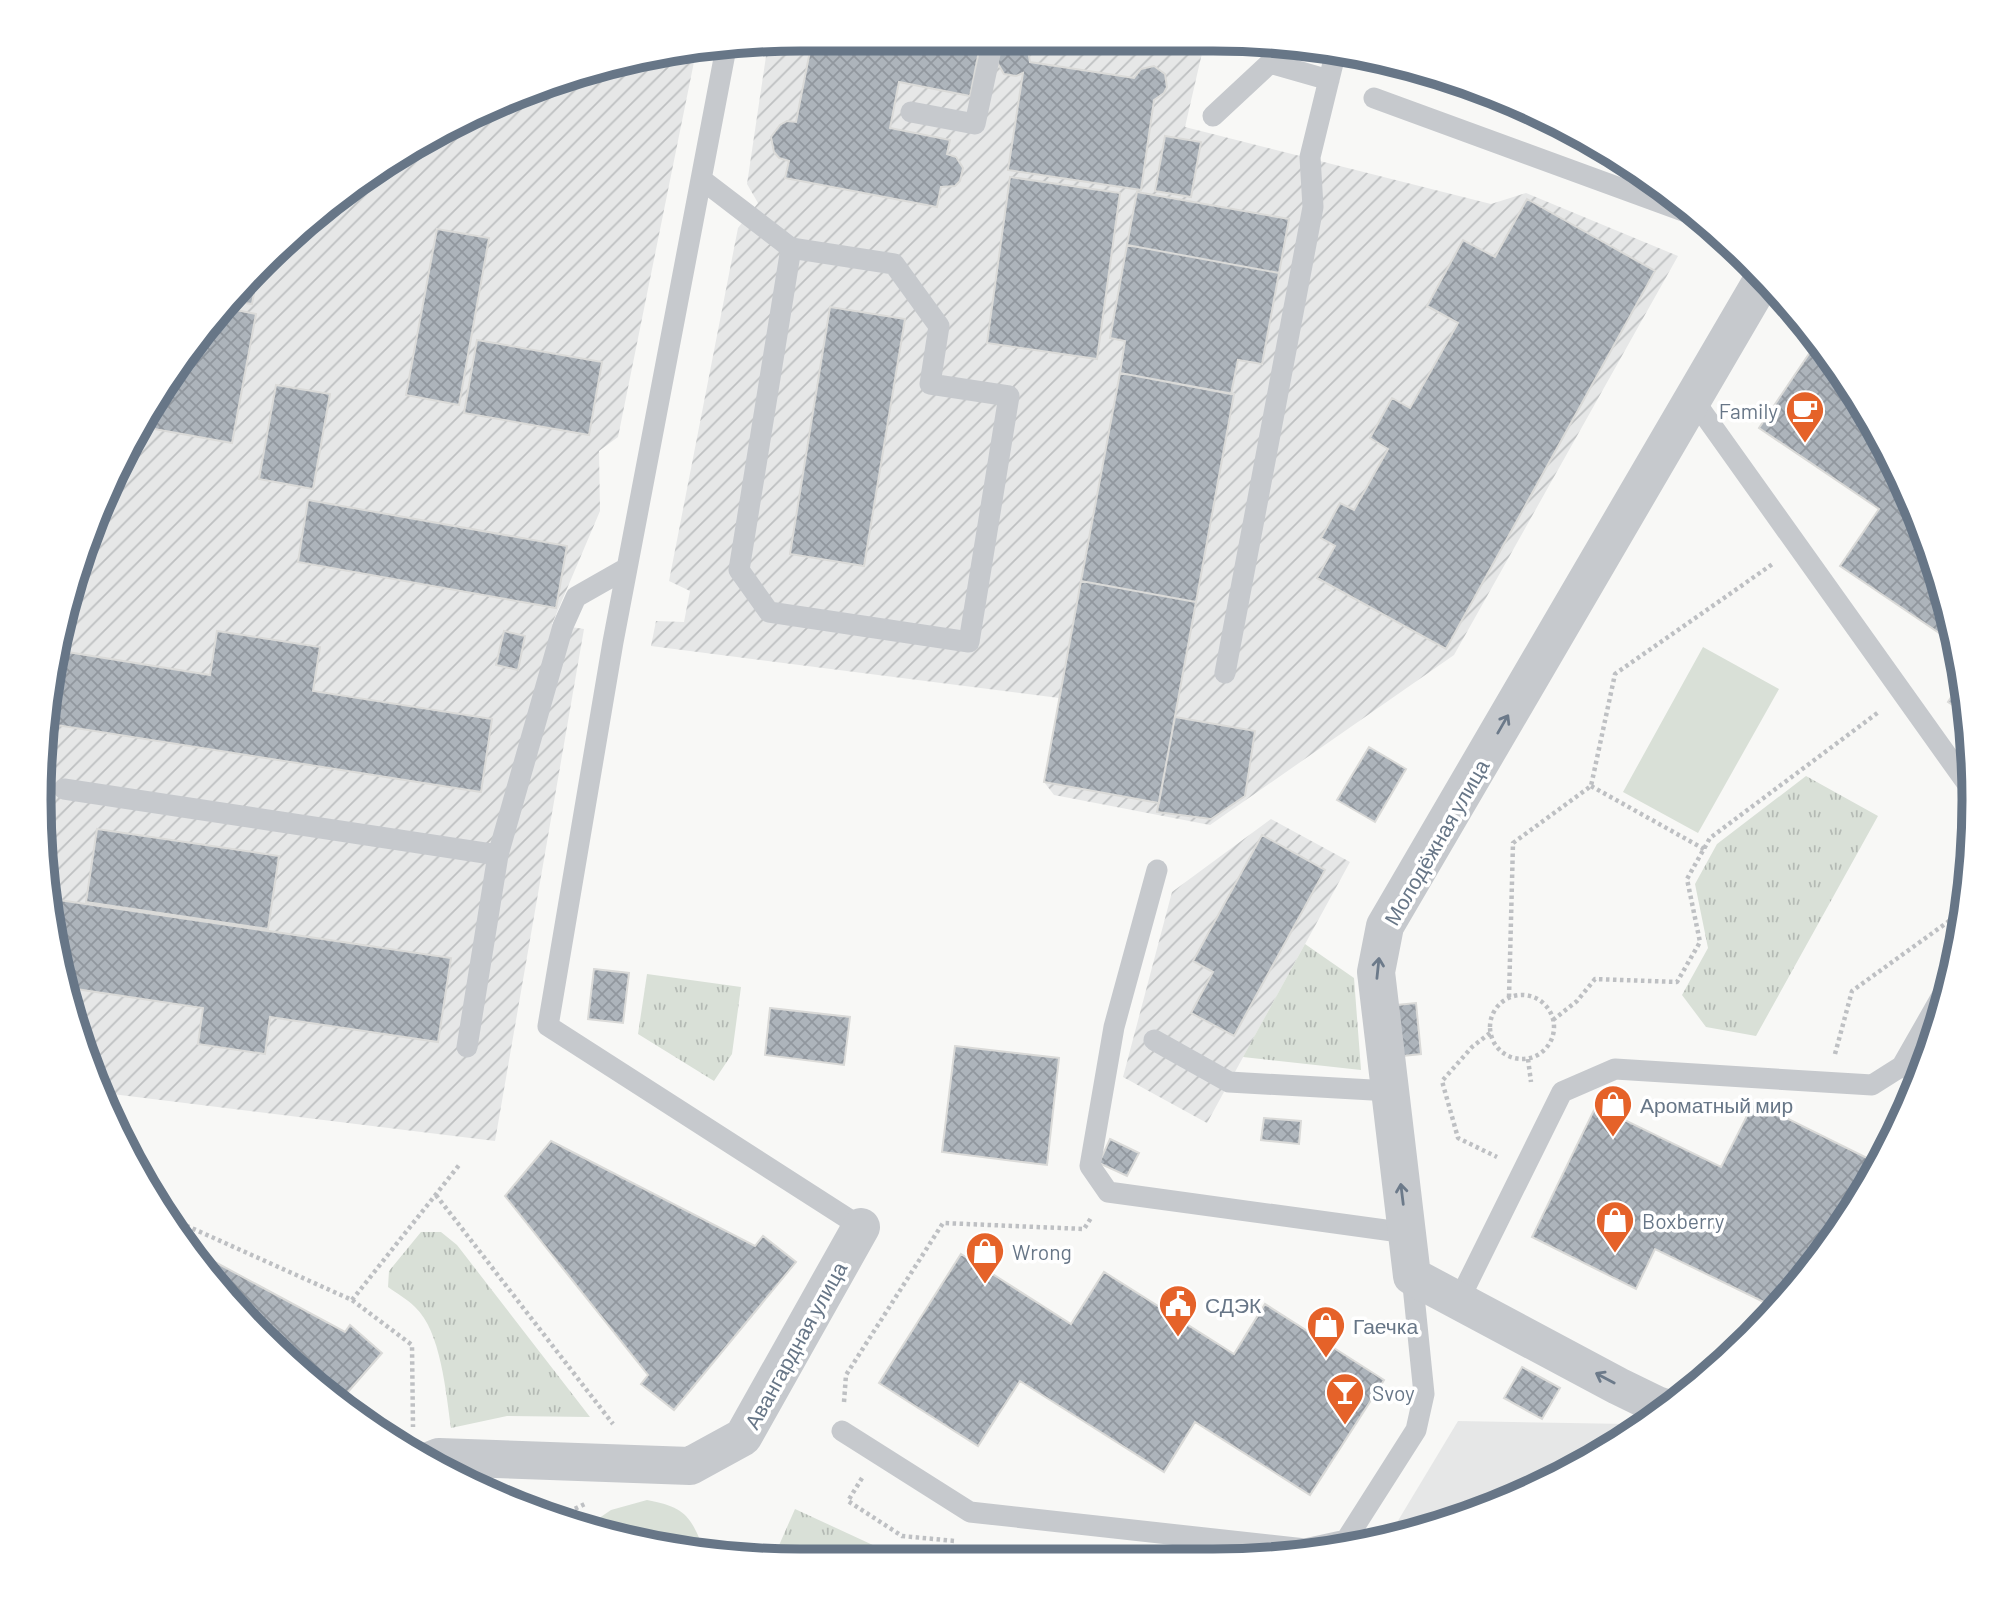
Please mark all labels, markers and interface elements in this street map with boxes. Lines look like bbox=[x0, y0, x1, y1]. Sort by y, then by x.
cafe icon: Family bbox=[1784, 389, 1826, 444]
place label: Family bbox=[1719, 398, 1778, 423]
one-way arrow bbox=[1497, 714, 1510, 735]
street label: Молодёжная улица bbox=[1378, 754, 1494, 929]
one-way arrow bbox=[1372, 957, 1385, 980]
shop icon: Ароматный мир bbox=[1592, 1083, 1634, 1138]
place label: Ароматный мир bbox=[1640, 1092, 1793, 1117]
one-way arrow bbox=[1395, 1183, 1408, 1206]
shop icon: Boxberry bbox=[1594, 1199, 1636, 1254]
place label: Boxberry bbox=[1642, 1208, 1725, 1233]
shop icon: Wrong bbox=[964, 1230, 1006, 1285]
place label: Wrong bbox=[1012, 1239, 1072, 1264]
street label: Авангардная улица bbox=[739, 1257, 851, 1433]
public building icon: СДЭК bbox=[1157, 1283, 1199, 1338]
place label: СДЭК bbox=[1205, 1292, 1262, 1317]
shop icon: Гаечка bbox=[1305, 1304, 1347, 1359]
place label: Гаечка bbox=[1353, 1313, 1418, 1338]
bar icon: Svoy bbox=[1324, 1371, 1366, 1426]
one-way arrow bbox=[1595, 1371, 1615, 1385]
place label: Svoy bbox=[1372, 1380, 1415, 1405]

